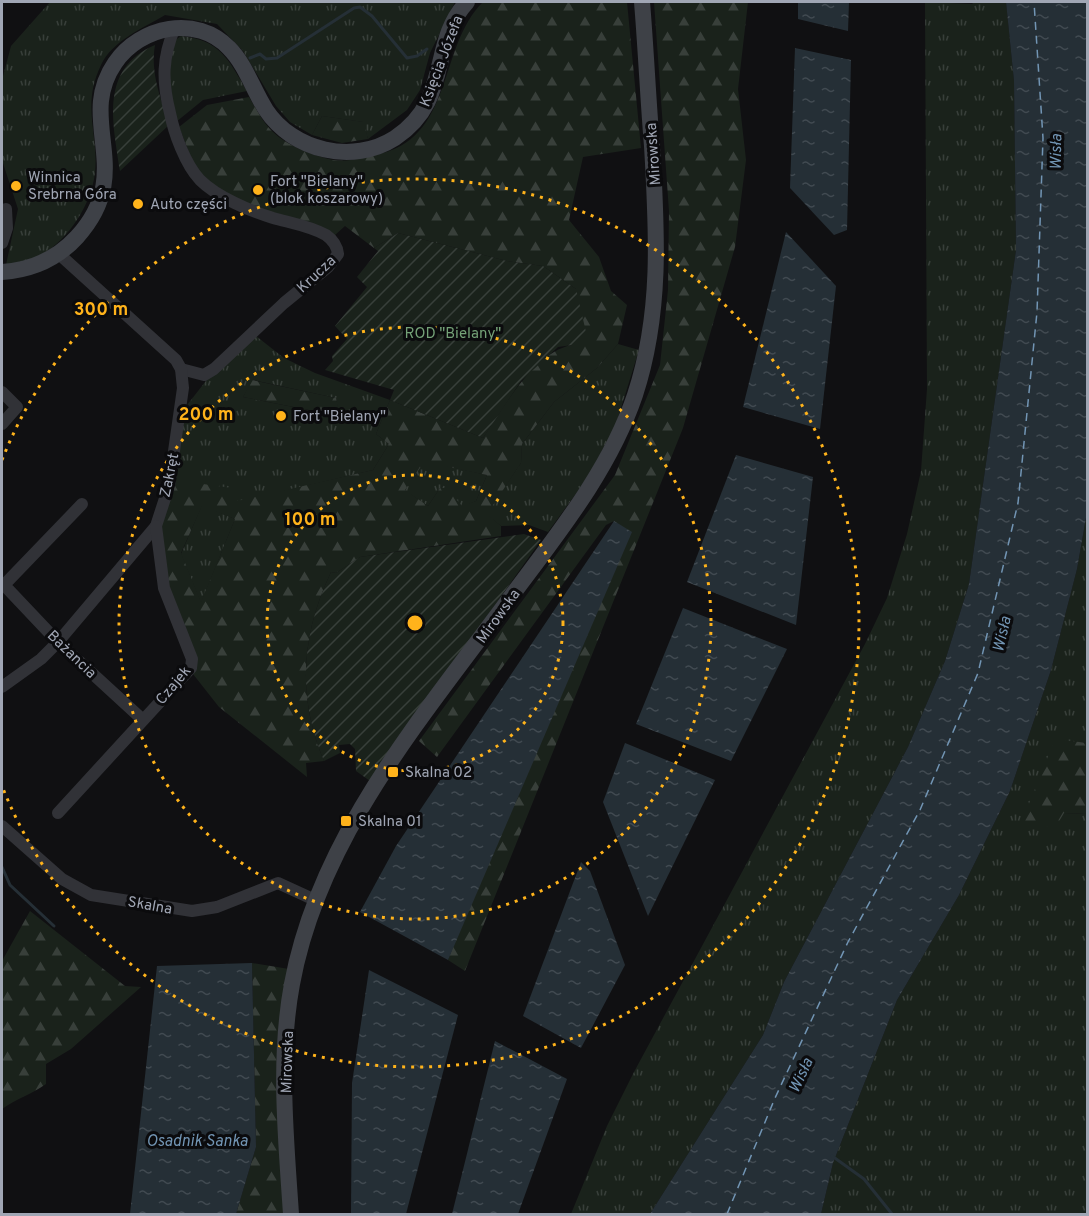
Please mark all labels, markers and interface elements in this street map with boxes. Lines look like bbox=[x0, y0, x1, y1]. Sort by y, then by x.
street label: Księcia Józefa bbox=[416, 13, 469, 110]
street label: Mirowska bbox=[643, 122, 666, 186]
water label: Wisła bbox=[1047, 133, 1067, 170]
place label: Winnica Srebrna Góra bbox=[28, 169, 117, 205]
place label: Fort "Bielany" (blok koszarowy) bbox=[270, 173, 383, 209]
marker: Winnica Srebrna Góra bbox=[9, 179, 23, 193]
marker: Fort "Bielany" (blok koszarowy) bbox=[251, 183, 265, 197]
place label: Auto części bbox=[150, 196, 227, 215]
marker: Auto części bbox=[131, 197, 145, 211]
street label: Krucza bbox=[293, 252, 341, 298]
text: 300 m bbox=[74, 299, 128, 322]
park label: ROD "Bielany" bbox=[405, 325, 501, 344]
text: 200 m bbox=[178, 404, 234, 427]
place label: Fort "Bielany" bbox=[293, 408, 386, 427]
marker: Fort "Bielany" bbox=[274, 409, 288, 423]
street label: Zakręt bbox=[157, 451, 184, 499]
text: 100 m bbox=[284, 509, 336, 532]
street label: Mirowska bbox=[473, 586, 525, 648]
centre of rings bbox=[405, 613, 425, 633]
water label: Wisła bbox=[989, 614, 1017, 654]
street label: Bażancia bbox=[42, 627, 100, 683]
street label: Czajek bbox=[152, 662, 196, 709]
place label: Skalna 02 bbox=[405, 764, 472, 783]
marker: Skalna 02 bbox=[386, 765, 400, 779]
place label: Skalna 01 bbox=[358, 813, 422, 832]
marker: Skalna 01 bbox=[339, 814, 353, 828]
street label: Skalna bbox=[126, 893, 173, 920]
street label: Mirowska bbox=[278, 1030, 299, 1094]
water label: Wisła bbox=[785, 1055, 819, 1097]
water label: Osadnik Sanka bbox=[146, 1132, 248, 1152]

